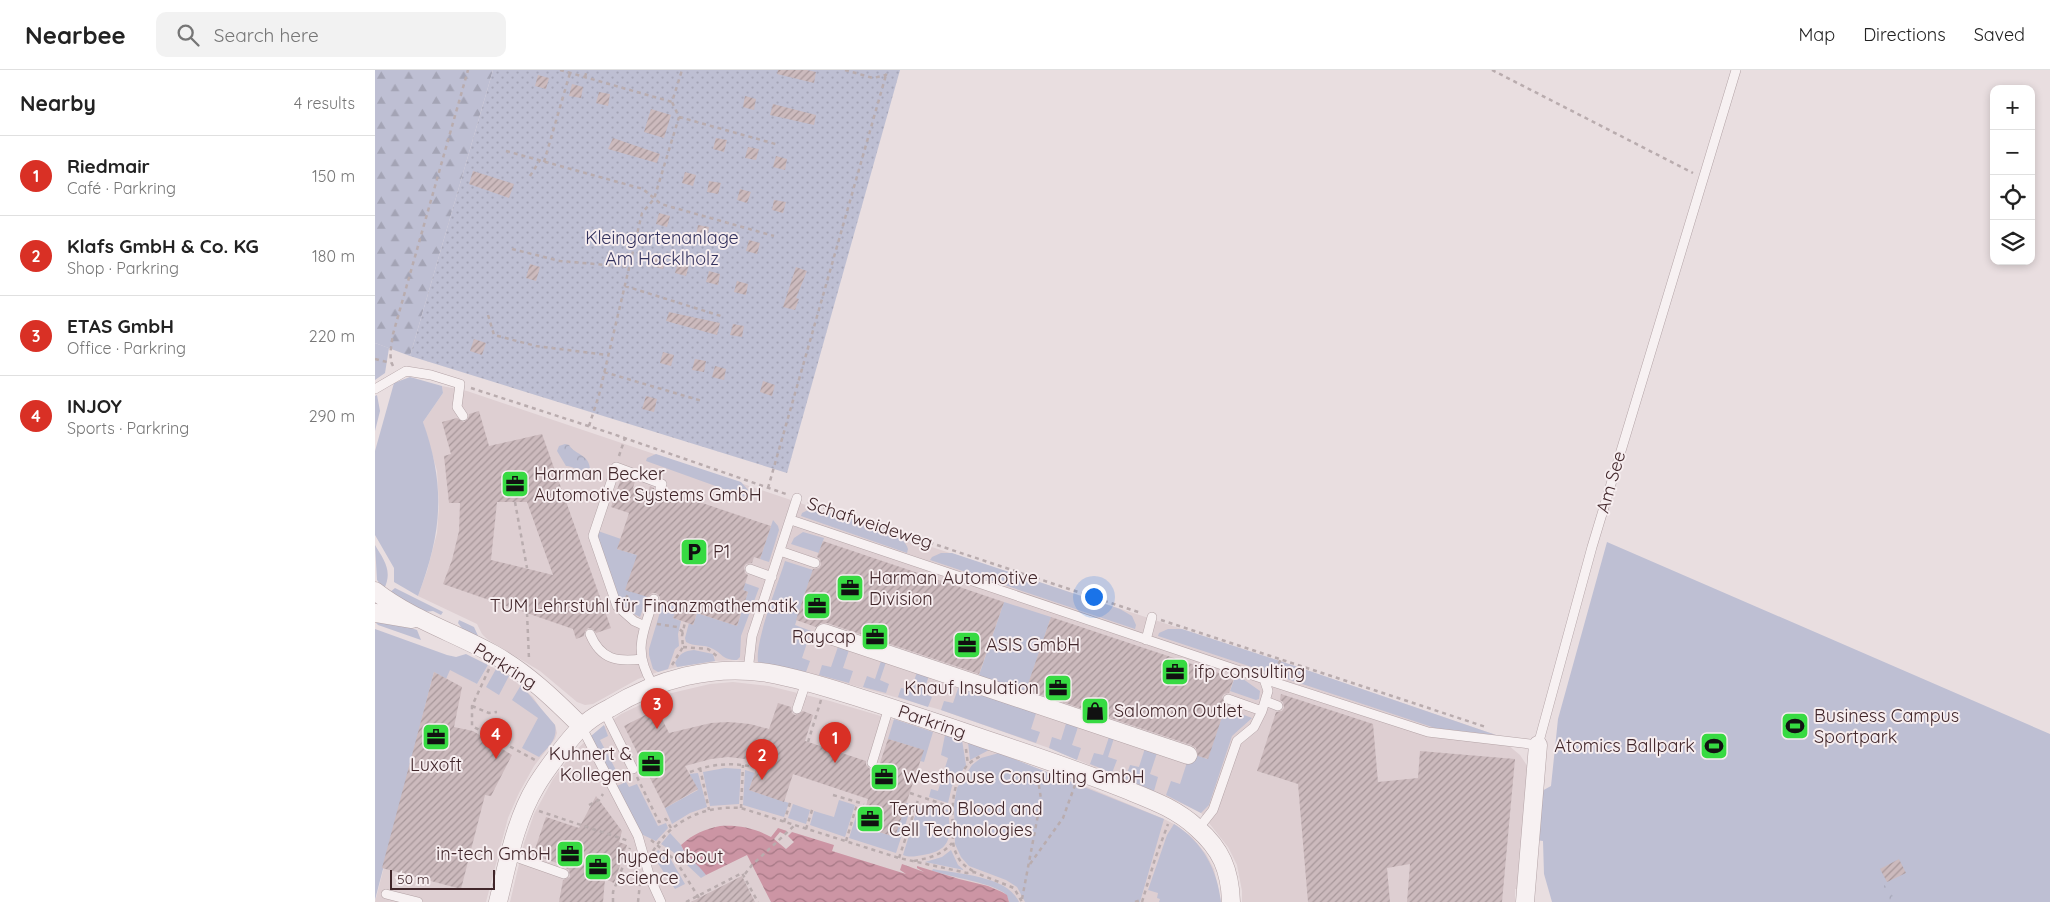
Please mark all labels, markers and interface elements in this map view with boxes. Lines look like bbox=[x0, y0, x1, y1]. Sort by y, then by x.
search box bbox=[156, 12, 506, 57]
text: Nearbee bbox=[25, 20, 126, 50]
icon: search bbox=[174, 21, 202, 49]
text: Search here bbox=[214, 23, 319, 47]
text: Map bbox=[1798, 23, 1835, 46]
text: Directions bbox=[1863, 23, 1946, 46]
text: Saved bbox=[1974, 23, 2025, 46]
map controls bbox=[1990, 85, 2035, 265]
button: + bbox=[1990, 85, 2035, 130]
text: Nearby bbox=[20, 90, 96, 116]
text: 4 results bbox=[294, 93, 355, 113]
button: − bbox=[1990, 130, 2035, 175]
text: Riedmair bbox=[67, 154, 150, 178]
text: 1 bbox=[33, 166, 39, 186]
text: 150 m bbox=[312, 166, 355, 186]
button: locate bbox=[1990, 175, 2035, 220]
text: Café · Parkring bbox=[67, 178, 176, 198]
button: layers bbox=[1990, 220, 2035, 265]
park label: Kleingartenanlage Am Hacklholz bbox=[585, 226, 739, 270]
text: Klafs GmbH & Co. KG bbox=[67, 234, 259, 258]
text: 2 bbox=[31, 246, 41, 266]
text: 180 m bbox=[312, 246, 355, 266]
text: Shop · Parkring bbox=[67, 258, 179, 278]
text: ETAS GmbH bbox=[67, 314, 174, 338]
text: 3 bbox=[32, 326, 40, 346]
text: 220 m bbox=[309, 326, 355, 346]
text: Office · Parkring bbox=[67, 338, 186, 358]
text: INJOY bbox=[67, 394, 122, 418]
text: 4 bbox=[31, 406, 41, 426]
text: 290 m bbox=[309, 406, 355, 426]
text: Sports · Parkring bbox=[67, 418, 189, 438]
street label: Am See bbox=[1591, 448, 1630, 516]
place label: Harman Becker Automotive Systems GmbH bbox=[534, 462, 762, 506]
office icon: Harman Becker Automotive Systems GmbH bbox=[500, 469, 530, 499]
street label: Schafweideweg bbox=[805, 491, 936, 554]
parking icon: P1 bbox=[679, 537, 709, 567]
place label: P1 bbox=[713, 540, 730, 563]
place label: Harman Automotive Division bbox=[869, 566, 1038, 610]
office icon: Harman Automotive Division bbox=[835, 573, 865, 603]
your location bbox=[1081, 584, 1107, 610]
office icon: TUM Lehrstuhl für Finanzmathematik bbox=[802, 591, 832, 621]
place label: TUM Lehrstuhl für Finanzmathematik bbox=[490, 594, 798, 617]
office icon: Raycap bbox=[860, 622, 890, 652]
place label: Raycap bbox=[792, 625, 856, 648]
office icon: ASIS GmbH bbox=[952, 630, 982, 660]
place label: ASIS GmbH bbox=[986, 633, 1080, 656]
street label: Parkring bbox=[469, 637, 541, 694]
office icon: ifp consulting bbox=[1160, 657, 1190, 687]
place label: ifp consulting bbox=[1194, 660, 1305, 683]
office icon: Knauf Insulation bbox=[1043, 673, 1073, 703]
place label: Knauf Insulation bbox=[904, 676, 1039, 699]
pin: 3 bbox=[641, 688, 673, 729]
shop icon: Salomon Outlet bbox=[1080, 696, 1110, 726]
street label: Parkring bbox=[895, 699, 969, 744]
place label: Salomon Outlet bbox=[1114, 699, 1243, 722]
place label: Business Campus Sportpark bbox=[1814, 704, 1959, 748]
sports icon: Business Campus Sportpark bbox=[1780, 711, 1810, 741]
pin: 4 bbox=[480, 718, 512, 759]
office icon: Luxoft bbox=[421, 722, 451, 752]
pin: 1 bbox=[819, 722, 851, 763]
sports icon: Atomics Ballpark bbox=[1699, 731, 1729, 761]
place label: Atomics Ballpark bbox=[1554, 734, 1695, 757]
pin: 2 bbox=[746, 739, 778, 780]
place label: Kuhnert & Kollegen bbox=[549, 742, 632, 786]
office icon: Kuhnert & Kollegen bbox=[636, 749, 666, 779]
place label: Luxoft bbox=[410, 753, 462, 776]
office icon: Westhouse Consulting GmbH bbox=[869, 762, 899, 792]
place label: Westhouse Consulting GmbH bbox=[903, 765, 1145, 788]
place label: Terumo Blood and Cell Technologies bbox=[889, 797, 1043, 841]
office icon: Terumo Blood and Cell Technologies bbox=[855, 804, 885, 834]
office icon: in-tech GmbH bbox=[555, 839, 585, 869]
place label: in-tech GmbH bbox=[436, 842, 551, 865]
place label: hyped about science bbox=[617, 845, 723, 889]
office icon: hyped about science bbox=[583, 852, 613, 882]
scale bar bbox=[390, 867, 495, 890]
text: 50 m bbox=[397, 870, 430, 888]

